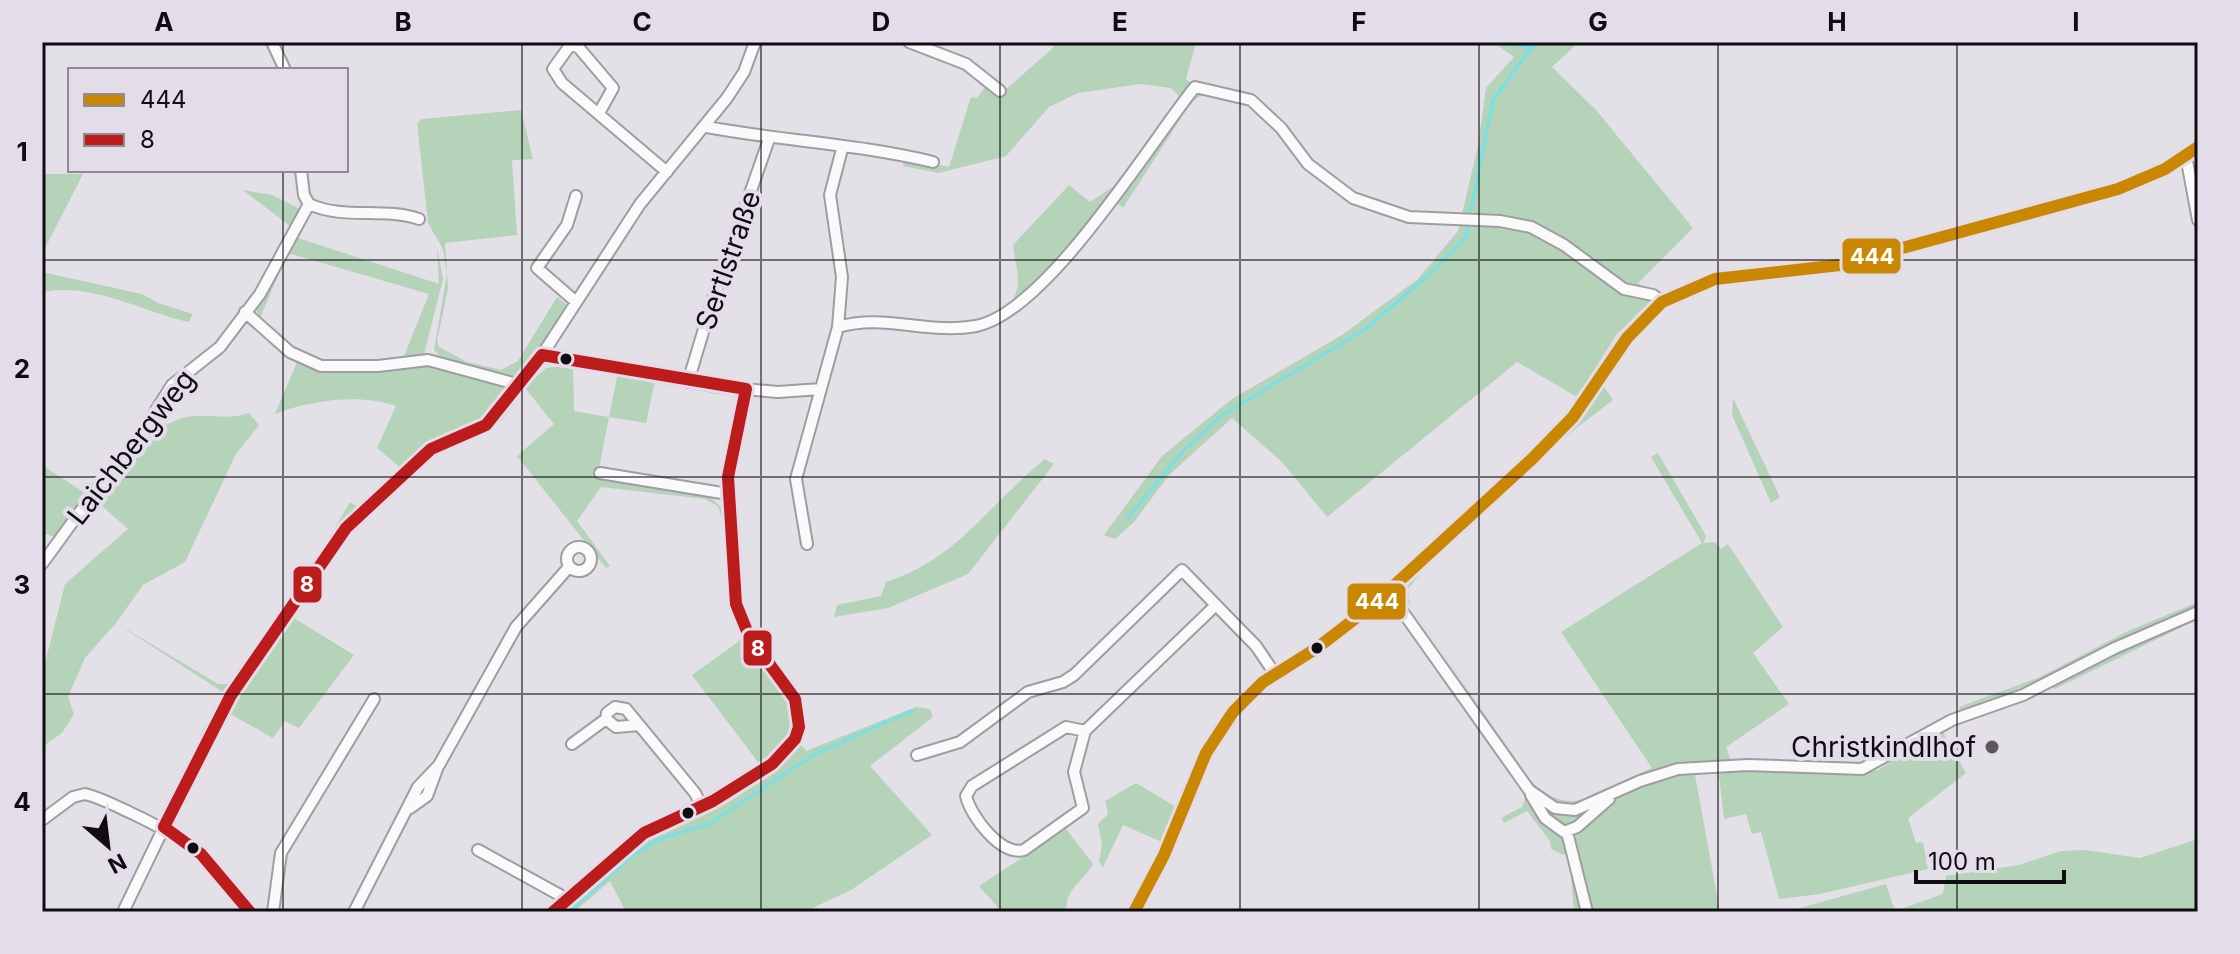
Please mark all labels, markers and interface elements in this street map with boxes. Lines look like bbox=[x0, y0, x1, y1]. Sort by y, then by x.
text: A bbox=[154, 6, 174, 37]
text: B bbox=[394, 6, 412, 37]
text: C bbox=[632, 6, 652, 37]
text: D bbox=[872, 6, 890, 37]
text: E bbox=[1112, 6, 1128, 37]
text: F bbox=[1351, 6, 1367, 37]
text: G bbox=[1588, 6, 1608, 37]
text: H bbox=[1827, 6, 1847, 37]
text: I bbox=[2072, 6, 2080, 37]
legend bbox=[68, 68, 348, 172]
text: 444 bbox=[140, 85, 187, 114]
text: 8 bbox=[140, 125, 155, 154]
text: 1 bbox=[16, 136, 28, 167]
street label: Sertlstraße bbox=[688, 186, 768, 334]
line badge: 444 bbox=[1841, 237, 1902, 275]
text: 444 bbox=[1850, 243, 1894, 269]
unlabelled marker bbox=[558, 351, 574, 367]
text: 2 bbox=[14, 353, 30, 384]
street label: Laichbergweg bbox=[60, 363, 202, 531]
line badge: 8 bbox=[292, 565, 323, 604]
text: 3 bbox=[14, 569, 30, 600]
text: 8 bbox=[300, 571, 314, 597]
line badge: 444 bbox=[1346, 582, 1407, 621]
text: 444 bbox=[1355, 588, 1399, 614]
line badge: 8 bbox=[742, 629, 773, 667]
text: 8 bbox=[751, 635, 765, 661]
unlabelled marker bbox=[1309, 640, 1325, 656]
place label: Christkindlhof bbox=[1791, 730, 1976, 764]
marker: Christkindlhof bbox=[1983, 738, 2001, 756]
text: 4 bbox=[13, 786, 31, 817]
unlabelled marker bbox=[680, 805, 696, 821]
north arrow bbox=[68, 806, 148, 886]
scale bar bbox=[1916, 834, 2064, 884]
unlabelled marker bbox=[185, 840, 201, 856]
text: 100 m bbox=[1928, 847, 1996, 876]
text: N bbox=[104, 848, 131, 879]

